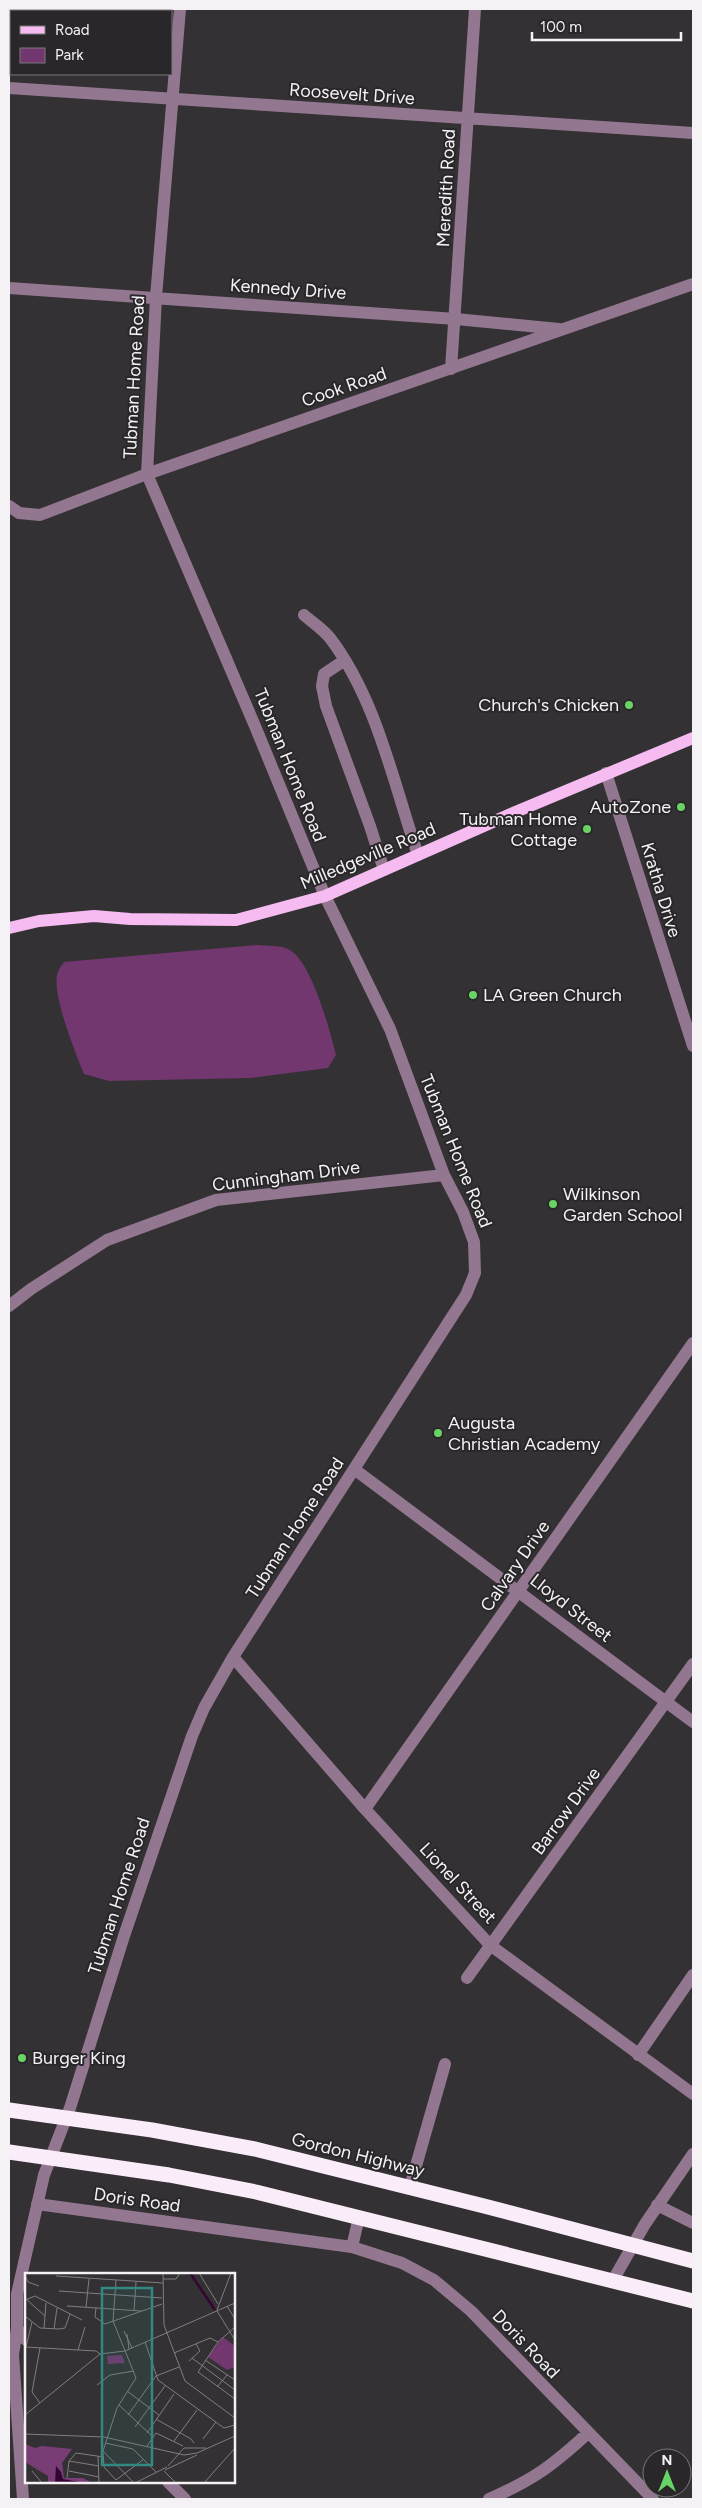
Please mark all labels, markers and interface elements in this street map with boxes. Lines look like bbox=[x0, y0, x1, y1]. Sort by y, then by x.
legend bbox=[10, 10, 172, 75]
scale bar bbox=[532, 10, 681, 42]
text: 100 m bbox=[540, 18, 582, 36]
text: Road bbox=[55, 21, 90, 39]
text: Park bbox=[55, 46, 84, 64]
street label: Roosevelt Drive bbox=[288, 79, 416, 109]
street label: Meredith Road bbox=[432, 128, 460, 248]
street label: Kennedy Drive bbox=[229, 274, 347, 304]
street label: Tubman Home Road bbox=[119, 295, 149, 459]
street label: Cook Road bbox=[299, 362, 389, 412]
street label: Tubman Home Road bbox=[249, 685, 331, 845]
place label: Church's Chicken bbox=[478, 694, 619, 716]
marker: Church's Chicken bbox=[623, 699, 635, 711]
place label: AutoZone bbox=[590, 796, 671, 818]
marker: AutoZone bbox=[675, 801, 687, 813]
place label: Tubman Home Cottage bbox=[459, 808, 577, 851]
street label: Milledgeville Road bbox=[297, 818, 439, 894]
marker: Tubman Home Cottage bbox=[581, 823, 593, 835]
street label: Kratha Drive bbox=[636, 840, 686, 940]
place label: LA Green Church bbox=[483, 984, 622, 1006]
marker: LA Green Church bbox=[467, 989, 479, 1001]
street label: Tubman Home Road bbox=[415, 1071, 497, 1231]
street label: Cunningham Drive bbox=[211, 1156, 361, 1196]
place label: Wilkinson Garden School bbox=[563, 1183, 682, 1226]
marker: Wilkinson Garden School bbox=[547, 1198, 559, 1210]
place label: Augusta Christian Academy bbox=[448, 1412, 601, 1455]
marker: Augusta Christian Academy bbox=[432, 1427, 444, 1439]
street label: Tubman Home Road bbox=[241, 1453, 349, 1603]
street label: Calvary Drive bbox=[476, 1516, 555, 1616]
street label: Lloyd Street bbox=[526, 1569, 617, 1647]
street label: Barrow Drive bbox=[527, 1763, 605, 1859]
street label: Tubman Home Road bbox=[83, 1815, 155, 1977]
street label: Lionel Street bbox=[415, 1838, 501, 1928]
place label: Burger King bbox=[32, 2047, 126, 2069]
marker: Burger King bbox=[16, 2052, 28, 2064]
street label: Gordon Highway bbox=[289, 2128, 427, 2182]
street label: Doris Road bbox=[92, 2183, 182, 2217]
inset map bbox=[25, 2273, 235, 2483]
street label: Doris Road bbox=[488, 2305, 564, 2383]
north arrow bbox=[642, 2448, 692, 2498]
text: N bbox=[662, 2452, 672, 2469]

